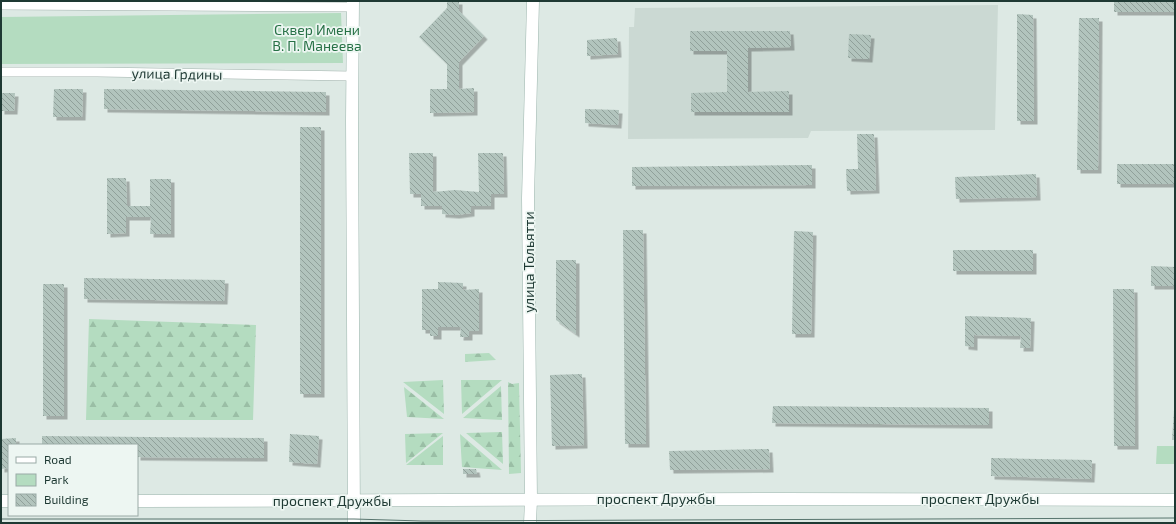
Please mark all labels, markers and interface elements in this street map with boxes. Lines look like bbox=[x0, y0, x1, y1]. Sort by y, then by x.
park label: Сквер Имени В. П. Манеева bbox=[272, 21, 362, 54]
street label: улица Грдины bbox=[131, 64, 223, 83]
street label: улица Тольятти bbox=[520, 211, 537, 313]
legend bbox=[8, 444, 138, 516]
text: Road bbox=[44, 452, 72, 466]
text: Park bbox=[44, 472, 69, 486]
street label: проспект Дружбы bbox=[597, 490, 715, 507]
street label: проспект Дружбы bbox=[921, 490, 1039, 507]
text: Building bbox=[44, 492, 89, 506]
street label: проспект Дружбы bbox=[273, 492, 391, 509]

